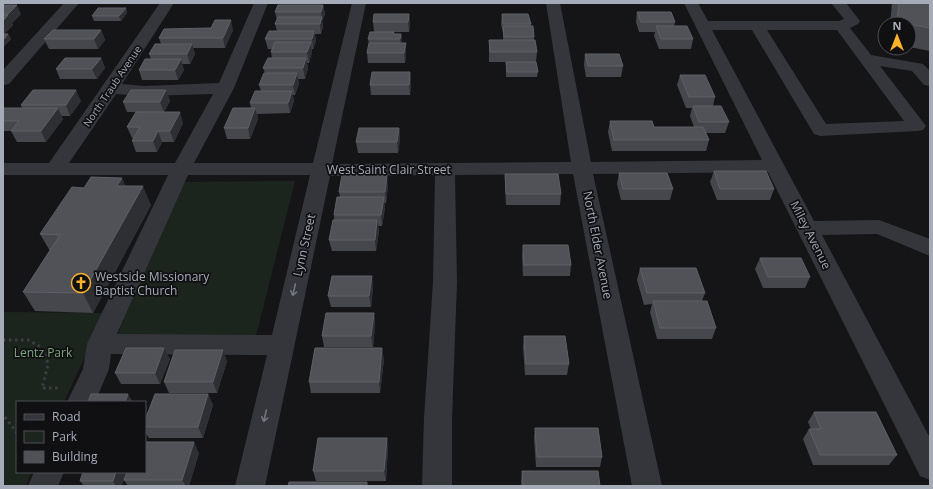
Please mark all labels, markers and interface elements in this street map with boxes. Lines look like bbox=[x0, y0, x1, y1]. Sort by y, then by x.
north arrow bbox=[877, 16, 917, 56]
text: N bbox=[893, 18, 901, 33]
street label: North Traub Avenue bbox=[80, 42, 145, 129]
street label: West Saint Clair Street bbox=[327, 161, 451, 178]
street label: North Elder Avenue bbox=[579, 190, 617, 301]
street label: Miley Avenue bbox=[787, 198, 836, 272]
street label: Lynn Street bbox=[289, 212, 319, 278]
place label: Westside Missionary Baptist Church bbox=[95, 268, 210, 299]
church icon: Westside Missionary Baptist Church bbox=[70, 272, 92, 294]
one-way arrow bbox=[290, 283, 298, 296]
park label: Lentz Park bbox=[14, 344, 73, 361]
legend bbox=[16, 401, 146, 473]
text: Road bbox=[52, 408, 81, 425]
one-way arrow bbox=[261, 410, 269, 423]
text: Park bbox=[52, 428, 78, 445]
text: Building bbox=[52, 448, 98, 465]

